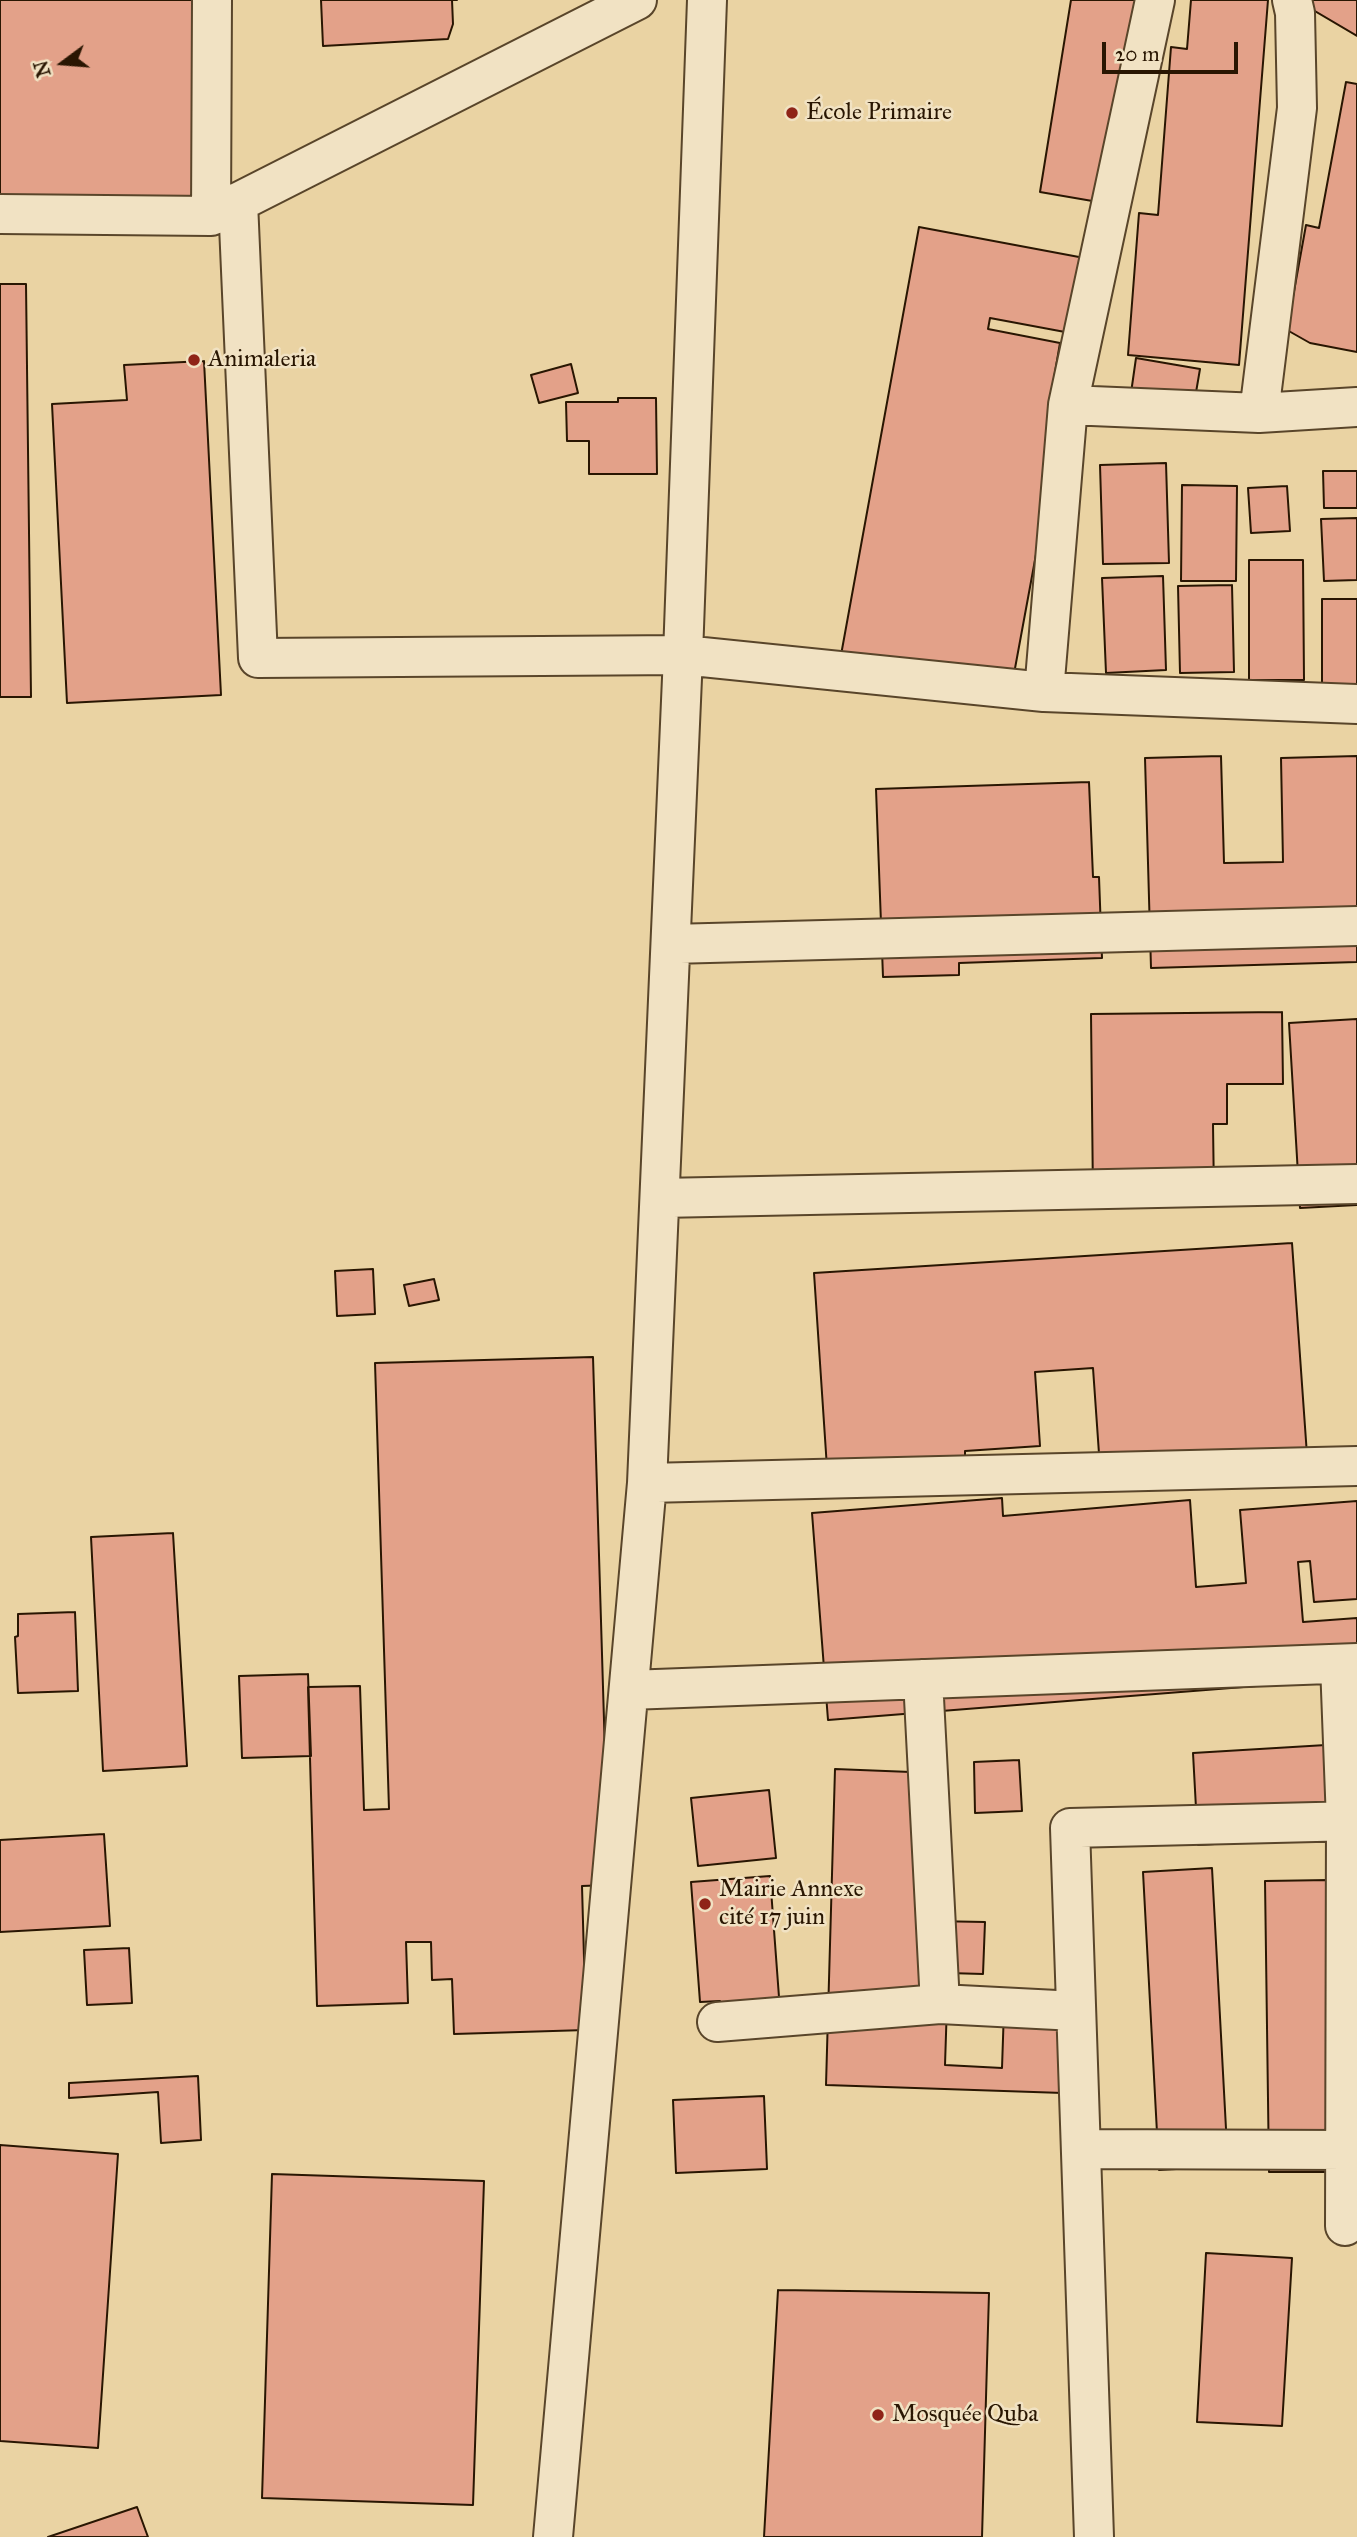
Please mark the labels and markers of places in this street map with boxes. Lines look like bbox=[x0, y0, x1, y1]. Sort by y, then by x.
place label: École Primaire bbox=[806, 99, 952, 127]
marker: École Primaire bbox=[784, 105, 800, 121]
place label: Animaleria bbox=[208, 346, 316, 374]
marker: Animaleria bbox=[186, 352, 202, 368]
place label: Mairie Annexe cité 17 juin bbox=[719, 1876, 864, 1932]
marker: Mairie Annexe cité 17 juin bbox=[697, 1896, 713, 1912]
place label: Mosquée Quba bbox=[892, 2401, 1038, 2429]
marker: Mosquée Quba bbox=[870, 2407, 886, 2423]

